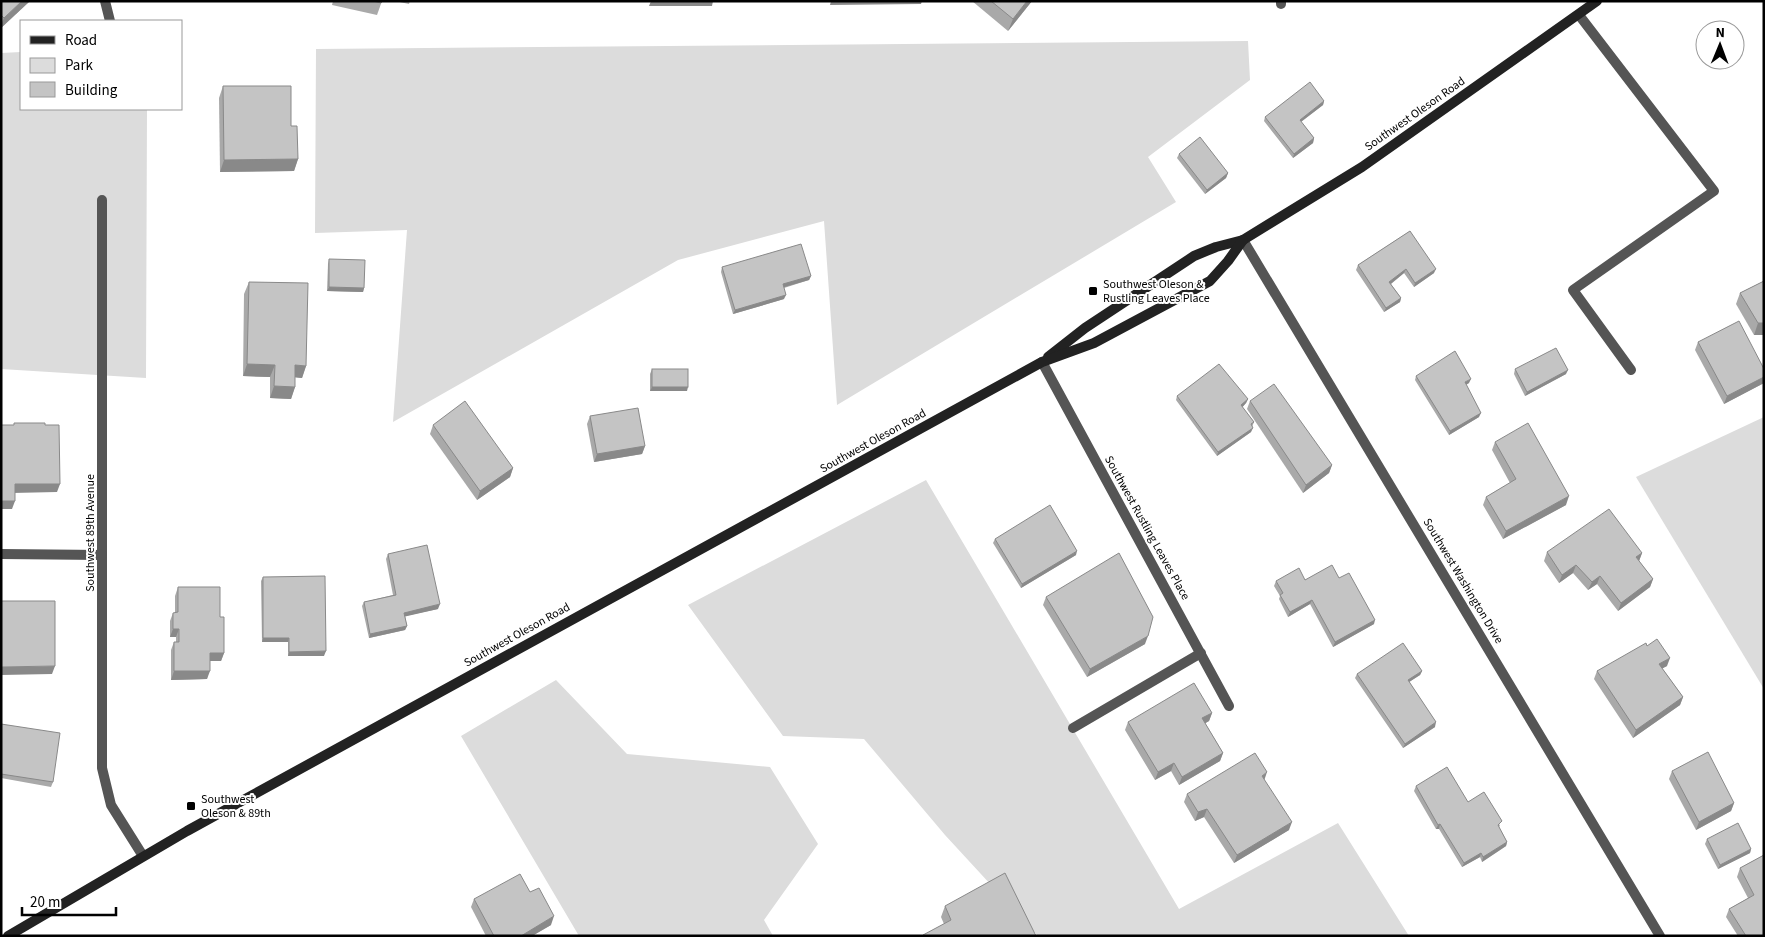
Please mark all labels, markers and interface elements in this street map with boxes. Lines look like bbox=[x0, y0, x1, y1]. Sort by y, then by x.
legend bbox=[20, 20, 182, 110]
north arrow bbox=[1695, 20, 1745, 70]
text: N bbox=[1715, 23, 1725, 43]
text: Road bbox=[65, 30, 97, 51]
text: Park bbox=[65, 55, 94, 76]
street label: Southwest Oleson Road bbox=[1361, 73, 1469, 155]
text: Building bbox=[65, 80, 118, 101]
place label: Southwest Oleson & Rustling Leaves Place bbox=[1103, 276, 1210, 307]
marker: Southwest Oleson & Rustling Leaves Place bbox=[1087, 285, 1099, 297]
street label: Southwest Oleson Road bbox=[817, 405, 929, 477]
street label: Southwest Rustling Leaves Place bbox=[1100, 453, 1194, 603]
street label: Southwest 89th Avenue bbox=[82, 474, 99, 592]
street label: Southwest Washington Drive bbox=[1419, 515, 1507, 647]
street label: Southwest Oleson Road bbox=[461, 599, 573, 671]
place label: Southwest Oleson & 89th bbox=[201, 791, 271, 822]
marker: Southwest Oleson & 89th bbox=[185, 800, 197, 812]
scale bar bbox=[22, 884, 116, 916]
text: 20 m bbox=[30, 892, 60, 913]

